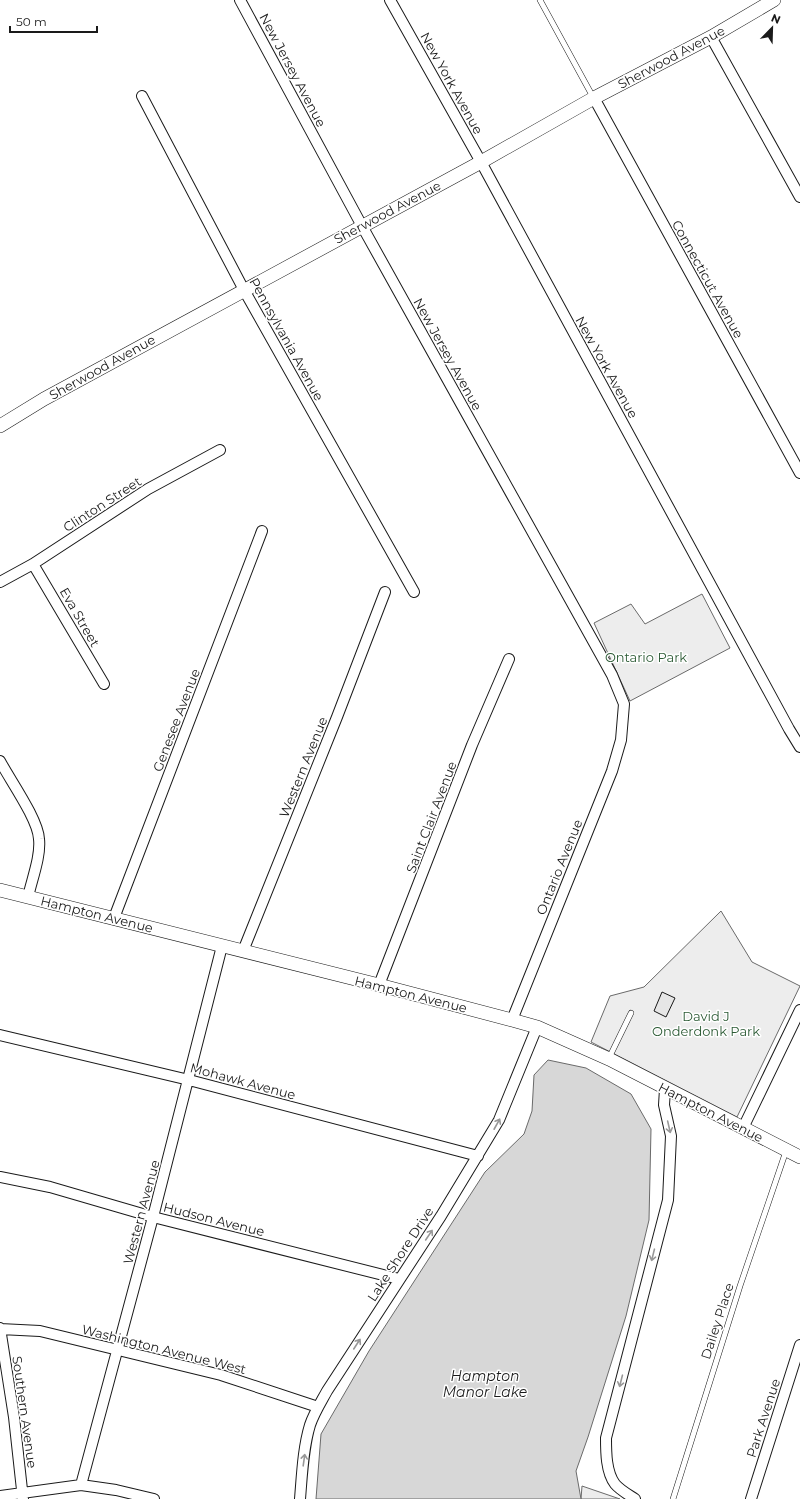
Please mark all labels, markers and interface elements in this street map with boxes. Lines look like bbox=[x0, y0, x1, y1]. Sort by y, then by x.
scale bar bbox=[10, 8, 97, 34]
north arrow bbox=[752, 8, 792, 48]
street label: New Jersey Avenue bbox=[256, 10, 330, 130]
text: N bbox=[769, 11, 783, 27]
text: 50 m bbox=[16, 14, 47, 29]
street label: Sherwood Avenue bbox=[615, 22, 727, 92]
street label: New York Avenue bbox=[417, 29, 487, 137]
street label: Sherwood Avenue bbox=[331, 177, 443, 247]
street label: Connecticut Avenue bbox=[669, 217, 747, 341]
street label: Pennsylvania Avenue bbox=[246, 275, 328, 404]
street label: New Jersey Avenue bbox=[410, 295, 486, 413]
street label: New York Avenue bbox=[572, 313, 642, 421]
street label: Sherwood Avenue bbox=[46, 331, 158, 403]
street label: Clinton Street bbox=[60, 473, 144, 535]
street label: Eva Street bbox=[57, 585, 103, 649]
park label: Ontario Park bbox=[605, 649, 687, 665]
street label: Genesee Avenue bbox=[149, 666, 203, 774]
street label: Western Avenue bbox=[276, 714, 331, 820]
street label: Saint Clair Avenue bbox=[402, 759, 460, 875]
street label: Ontario Avenue bbox=[533, 817, 586, 917]
street label: Hampton Avenue bbox=[39, 892, 155, 936]
street label: Hampton Avenue bbox=[353, 972, 469, 1016]
park label: David J Onderdonk Park bbox=[652, 1008, 760, 1039]
street label: Mohawk Avenue bbox=[188, 1059, 298, 1103]
street label: Hampton Avenue bbox=[656, 1079, 766, 1145]
one-way arrow bbox=[493, 1118, 501, 1130]
one-way arrow bbox=[665, 1120, 673, 1133]
street label: Western Avenue bbox=[119, 1158, 163, 1266]
street label: Hudson Avenue bbox=[162, 1199, 266, 1239]
street label: Lake Shore Drive bbox=[364, 1204, 437, 1304]
one-way arrow bbox=[425, 1230, 433, 1241]
one-way arrow bbox=[649, 1248, 656, 1261]
street label: Dailey Place bbox=[697, 1281, 737, 1361]
street label: Washington Avenue West bbox=[80, 1321, 248, 1377]
one-way arrow bbox=[353, 1338, 361, 1349]
street label: Southern Avenue bbox=[9, 1355, 41, 1469]
water label: Hampton Manor Lake bbox=[443, 1367, 527, 1401]
one-way arrow bbox=[616, 1374, 624, 1387]
street label: Park Avenue bbox=[743, 1376, 783, 1460]
one-way arrow bbox=[300, 1454, 308, 1467]

